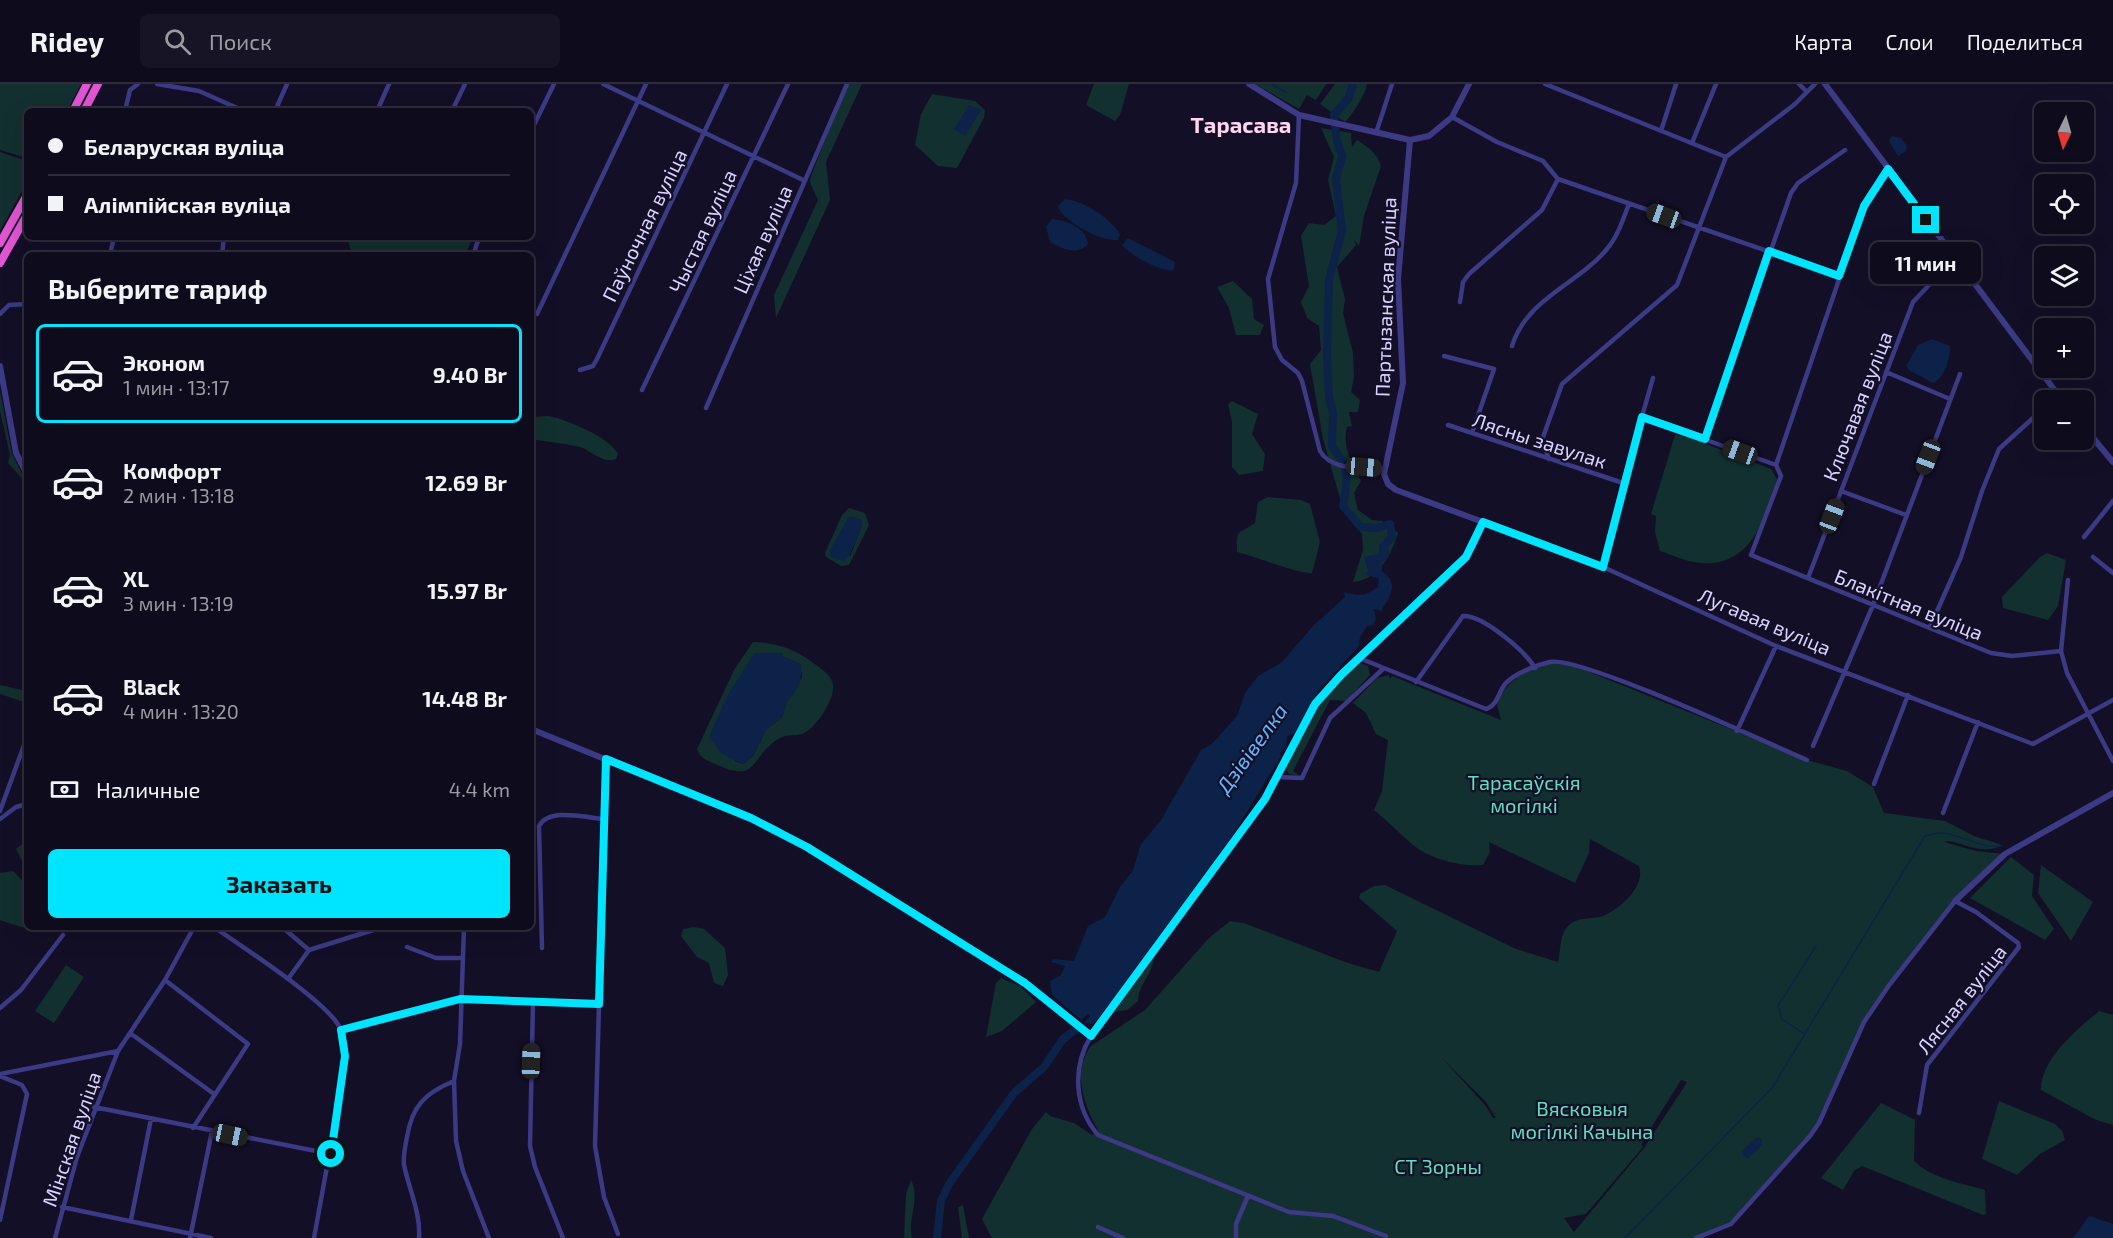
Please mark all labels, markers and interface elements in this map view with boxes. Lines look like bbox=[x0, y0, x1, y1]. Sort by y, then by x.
search box bbox=[140, 14, 560, 68]
text: Ridey bbox=[30, 24, 104, 58]
icon: search bbox=[161, 25, 194, 58]
text: Поиск bbox=[209, 28, 272, 54]
text: Карта bbox=[1794, 29, 1853, 54]
text: Слои bbox=[1886, 29, 1934, 54]
text: Поделиться bbox=[1967, 29, 2083, 54]
north arrow bbox=[2034, 102, 2094, 162]
map controls bbox=[2034, 102, 2094, 450]
district label: Тарасава bbox=[1191, 111, 1291, 137]
text: Беларуская вуліца bbox=[84, 133, 284, 159]
street label: Паўночная вуліца bbox=[597, 145, 692, 306]
street label: Чыстая вуліца bbox=[663, 166, 742, 297]
button: locate bbox=[2034, 174, 2094, 234]
street label: Ціхая вуліца bbox=[727, 181, 797, 297]
text: Алімпійская вуліца bbox=[84, 191, 291, 217]
street label: Партызанская вуліца bbox=[1370, 197, 1401, 397]
car bbox=[1644, 201, 1684, 231]
route end bbox=[1912, 206, 1939, 233]
callout: 11 мин bbox=[1870, 241, 1982, 283]
button: layers bbox=[2034, 246, 2094, 306]
text: 11 мин bbox=[1895, 251, 1956, 275]
text: Выберите тариф bbox=[48, 272, 268, 304]
button: + bbox=[2034, 318, 2094, 378]
street label: Ключавая вуліца bbox=[1817, 328, 1898, 485]
icon: car bbox=[51, 347, 105, 401]
text: Эконом bbox=[123, 349, 205, 375]
text: 9.40 Br bbox=[433, 361, 507, 387]
text: 1 мин · 13:17 bbox=[123, 375, 229, 399]
button: − bbox=[2034, 390, 2094, 450]
street label: Лясны завулак bbox=[1470, 407, 1610, 474]
car bbox=[1720, 437, 1760, 467]
car bbox=[1913, 437, 1943, 477]
icon: car bbox=[51, 455, 105, 509]
car bbox=[1345, 456, 1383, 478]
text: Комфорт bbox=[123, 457, 221, 483]
text: 12.69 Br bbox=[425, 469, 507, 495]
text: 2 мин · 13:18 bbox=[123, 483, 235, 507]
car bbox=[1817, 496, 1847, 536]
icon: car bbox=[51, 563, 105, 617]
street label: Блакітная вуліца bbox=[1831, 563, 1987, 646]
text: XL bbox=[123, 565, 149, 591]
text: 15.97 Br bbox=[427, 577, 507, 603]
street label: Лугавая вуліца bbox=[1695, 582, 1835, 661]
text: 3 мин · 13:19 bbox=[123, 591, 234, 615]
icon: car bbox=[51, 671, 105, 725]
text: Black bbox=[123, 673, 180, 699]
text: 14.48 Br bbox=[422, 685, 507, 711]
water label: Дзівівелка bbox=[1210, 698, 1292, 798]
text: 4 мин · 13:20 bbox=[123, 699, 239, 723]
park label: Тарасаўскія могілкі bbox=[1467, 770, 1581, 817]
icon: cash bbox=[48, 773, 81, 806]
text: Наличные bbox=[96, 776, 200, 802]
text: 4.4 km bbox=[449, 777, 510, 801]
button: Заказать bbox=[48, 849, 510, 918]
street label: Лясная вуліца bbox=[1911, 940, 2012, 1059]
car bbox=[521, 1043, 541, 1079]
street label: Мінская вуліца bbox=[37, 1068, 106, 1210]
park label: Вясковыя могілкі Качына bbox=[1511, 1096, 1653, 1143]
car bbox=[211, 1122, 249, 1148]
route start bbox=[317, 1140, 344, 1167]
park label: СТ Зорны bbox=[1394, 1154, 1482, 1178]

